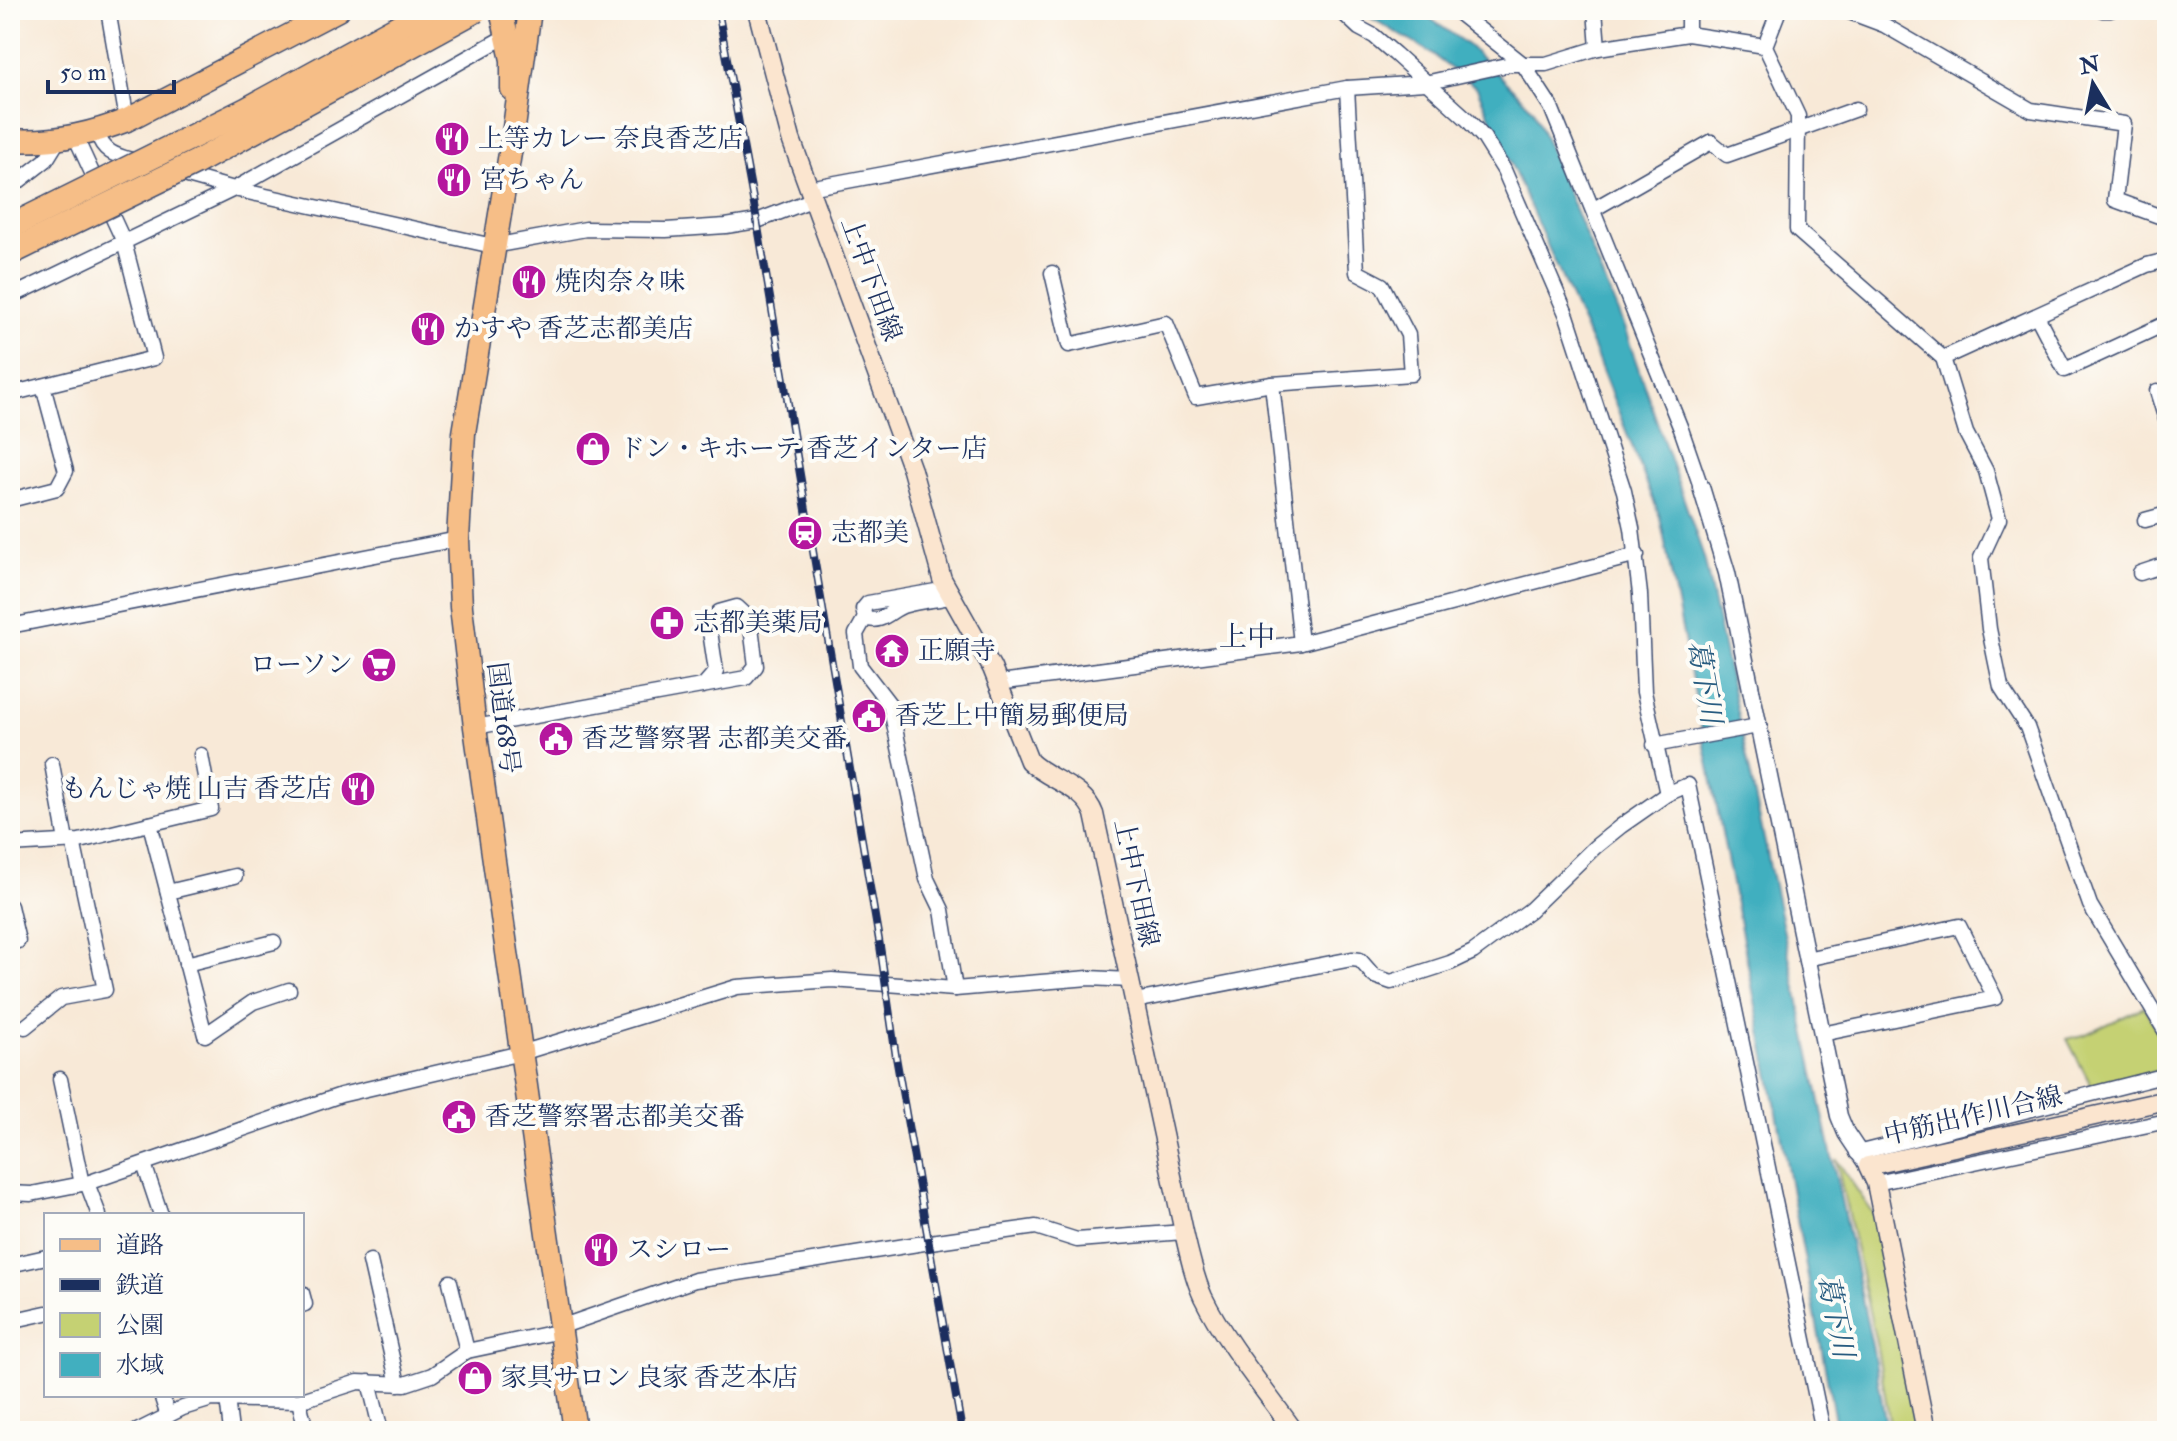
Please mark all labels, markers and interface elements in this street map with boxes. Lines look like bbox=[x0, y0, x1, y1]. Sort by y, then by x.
scale bar bbox=[48, 44, 174, 94]
north arrow bbox=[2053, 44, 2133, 124]
text: N bbox=[2077, 50, 2102, 81]
text: 50 m bbox=[60, 57, 107, 88]
restaurant icon: 上等カレー 奈良香芝店 bbox=[433, 120, 471, 158]
place label: 上等カレー 奈良香芝店 bbox=[478, 123, 743, 155]
restaurant icon: 宮ちゃん bbox=[435, 161, 473, 199]
place label: 宮ちゃん bbox=[480, 164, 584, 196]
street label: 上中下田線 bbox=[834, 212, 908, 346]
restaurant icon: 焼肉奈々味 bbox=[510, 263, 548, 301]
place label: 焼肉奈々味 bbox=[555, 266, 685, 298]
restaurant icon: かすや 香芝志都美店 bbox=[409, 310, 447, 348]
place label: かすや 香芝志都美店 bbox=[454, 313, 693, 345]
shop icon: ドン・キホーテ 香芝インター店 bbox=[574, 430, 612, 468]
place label: ドン・キホーテ 香芝インター店 bbox=[619, 433, 987, 465]
station icon: 志都美 bbox=[786, 514, 824, 552]
place label: 志都美 bbox=[831, 517, 909, 549]
pharmacy icon: 志都美薬局 bbox=[648, 604, 686, 642]
place label: 志都美薬局 bbox=[693, 607, 823, 639]
district label: 上中 bbox=[1219, 620, 1275, 655]
temple icon: 正願寺 bbox=[873, 632, 911, 670]
place label: 正願寺 bbox=[918, 635, 996, 667]
water label: 葛下川 bbox=[1679, 638, 1729, 729]
supermarket icon: ローソン bbox=[360, 646, 398, 684]
place label: ローソン bbox=[250, 649, 353, 681]
street label: 国道168号 bbox=[480, 660, 526, 776]
public building icon: 香芝上中簡易郵便局 bbox=[850, 697, 888, 735]
place label: 香芝上中簡易郵便局 bbox=[895, 700, 1129, 732]
public building icon: 香芝警察署 志都美交番 bbox=[537, 720, 575, 758]
place label: 香芝警察署 志都美交番 bbox=[582, 723, 847, 755]
restaurant icon: もんじゃ焼 山吉 香芝店 bbox=[339, 770, 377, 808]
place label: もんじゃ焼 山吉 香芝店 bbox=[61, 773, 332, 805]
street label: 上中下田線 bbox=[1107, 816, 1165, 950]
street label: 中筋出作川合線 bbox=[1881, 1080, 2065, 1152]
public building icon: 香芝警察署志都美交番 bbox=[440, 1098, 478, 1136]
place label: 香芝警察署志都美交番 bbox=[485, 1101, 745, 1133]
legend bbox=[44, 1213, 304, 1397]
text: 道路 bbox=[116, 1230, 164, 1261]
restaurant icon: スシロー bbox=[582, 1231, 620, 1269]
place label: スシロー bbox=[627, 1234, 731, 1266]
text: 鉄道 bbox=[116, 1270, 164, 1301]
water label: 葛下川 bbox=[1809, 1271, 1861, 1364]
text: 公園 bbox=[116, 1310, 164, 1341]
text: 水域 bbox=[116, 1350, 164, 1381]
shop icon: 家具サロン 良家 香芝本店 bbox=[456, 1359, 494, 1397]
place label: 家具サロン 良家 香芝本店 bbox=[501, 1362, 798, 1394]

